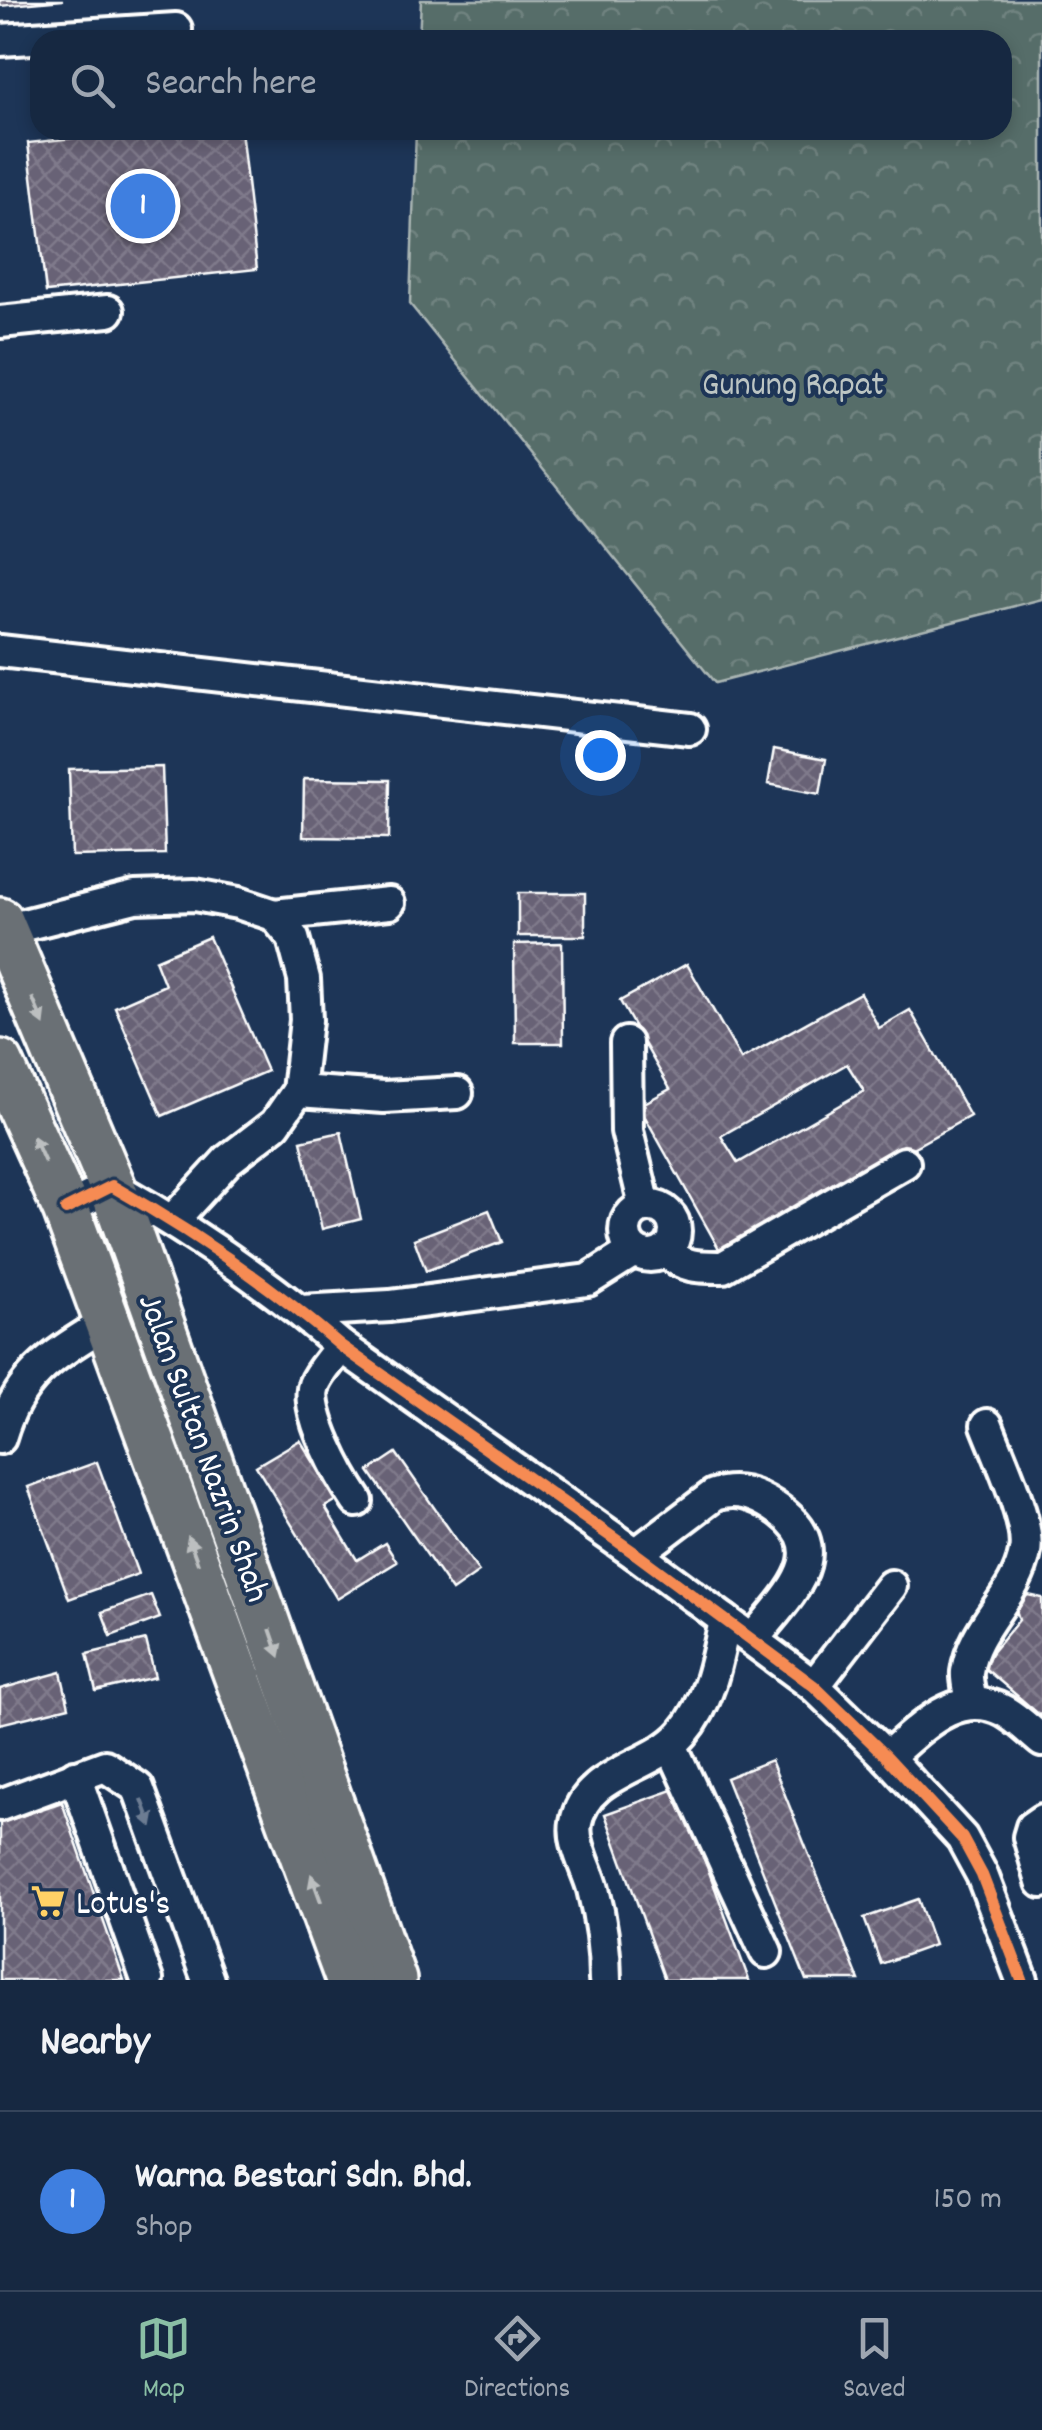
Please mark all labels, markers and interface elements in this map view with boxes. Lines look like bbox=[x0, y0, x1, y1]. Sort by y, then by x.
search box bbox=[30, 30, 1012, 140]
icon: search bbox=[65, 58, 120, 113]
text: Search here bbox=[145, 58, 317, 113]
pin: 1 bbox=[110, 168, 176, 244]
park label: Gunung Rapat bbox=[702, 362, 884, 412]
your location bbox=[575, 730, 626, 781]
one-way arrow bbox=[30, 996, 46, 1026]
one-way arrow bbox=[30, 1134, 47, 1163]
street label: Jalan Sultan Nazrin Shah bbox=[122, 1287, 280, 1610]
one-way arrow bbox=[185, 1535, 200, 1565]
one-way arrow bbox=[268, 1628, 283, 1658]
one-way arrow bbox=[140, 1798, 155, 1828]
one-way arrow bbox=[308, 1873, 323, 1903]
place label: Lotus's bbox=[76, 1881, 170, 1931]
supermarket icon: Lotus's bbox=[29, 1882, 67, 1920]
text: Nearby bbox=[40, 2015, 150, 2075]
text: Warna Bestari Sdn. Bhd. bbox=[135, 2151, 472, 2206]
text: 1 bbox=[69, 2178, 76, 2224]
text: 150 m bbox=[933, 2178, 1002, 2224]
text: Shop bbox=[135, 2206, 193, 2252]
tab: Map bbox=[136, 2311, 191, 2411]
tab: Directions bbox=[464, 2311, 570, 2411]
tab: Saved bbox=[843, 2311, 906, 2411]

